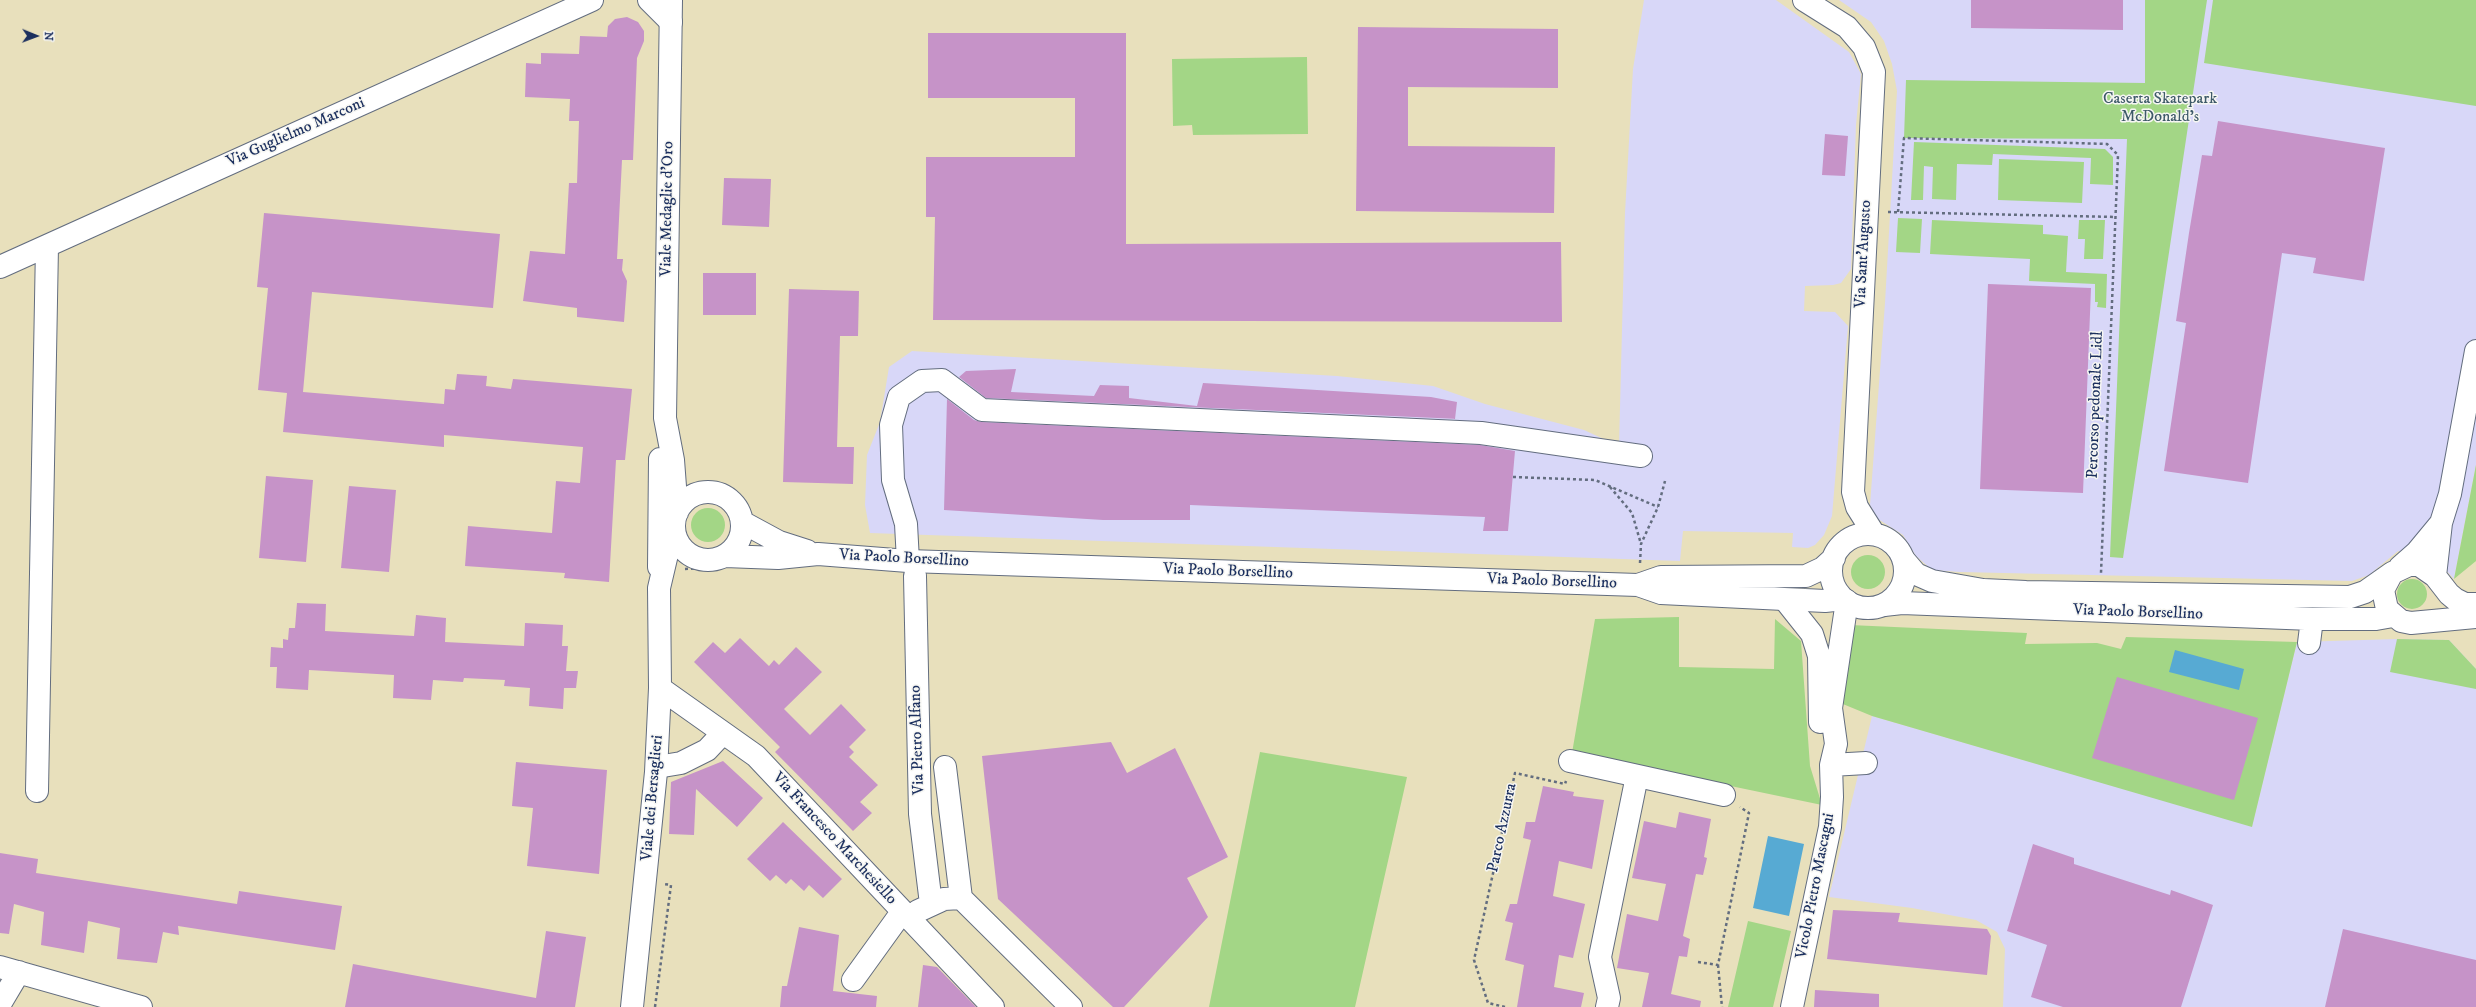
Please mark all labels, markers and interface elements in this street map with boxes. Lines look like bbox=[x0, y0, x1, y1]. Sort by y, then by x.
north arrow bbox=[16, 16, 56, 56]
text: N bbox=[41, 32, 55, 41]
park label: Caserta Skatepark McDonald's bbox=[2103, 90, 2217, 128]
street label: Via Guglielmo Marconi bbox=[224, 94, 368, 172]
street label: Viale Medaglie d'Oro bbox=[657, 141, 679, 277]
street label: Via Sant'Augusto bbox=[1852, 199, 1876, 309]
street label: Percorso pedonale Lidl bbox=[2084, 331, 2108, 479]
street label: Via Paolo Borsellino bbox=[839, 546, 969, 572]
street label: Via Paolo Borsellino bbox=[1163, 560, 1293, 584]
street label: Via Paolo Borsellino bbox=[1487, 570, 1617, 594]
street label: Via Paolo Borsellino bbox=[2073, 601, 2203, 625]
street label: Via Pietro Alfano bbox=[906, 685, 930, 795]
street label: Viale dei Bersaglieri bbox=[638, 734, 668, 862]
street label: Via Francesco Marchesiello bbox=[768, 769, 900, 909]
street label: Parco Azzurra bbox=[1484, 782, 1522, 874]
street label: Vicolo Pietro Mascagni bbox=[1792, 812, 1840, 960]

